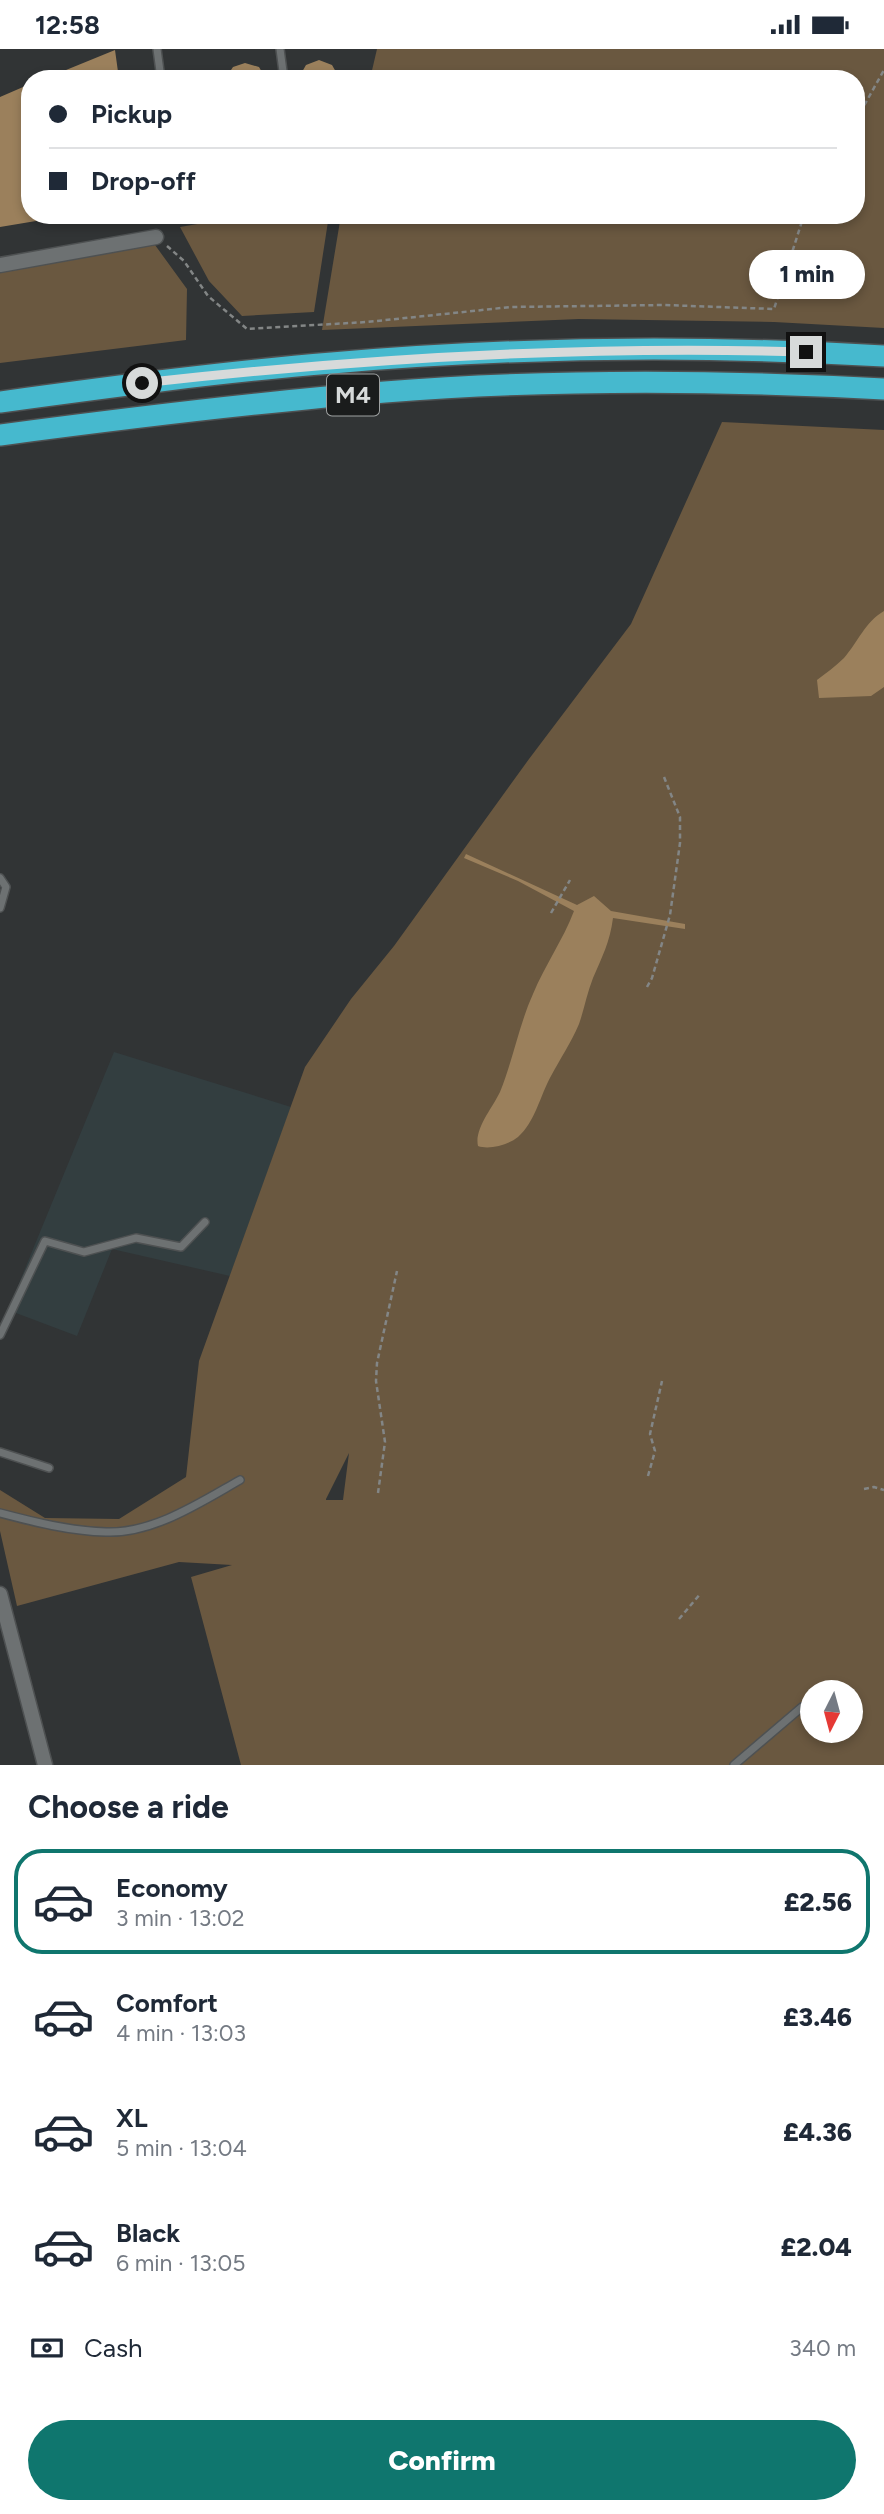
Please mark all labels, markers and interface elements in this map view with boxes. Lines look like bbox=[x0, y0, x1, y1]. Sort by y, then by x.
text: 12:58 bbox=[35, 9, 100, 41]
text: Pickup bbox=[91, 98, 172, 130]
text: Drop-off bbox=[91, 165, 196, 197]
callout: 1 min bbox=[748, 251, 864, 299]
text: 1 min bbox=[780, 260, 834, 288]
route end bbox=[790, 336, 822, 368]
route start bbox=[126, 367, 158, 399]
road number: M4 bbox=[327, 375, 379, 415]
north arrow bbox=[800, 1680, 863, 1743]
map controls bbox=[800, 1680, 863, 1743]
text: Choose a ride bbox=[28, 1788, 229, 1826]
icon: car bbox=[32, 1870, 95, 1933]
text: Economy bbox=[116, 1872, 228, 1904]
text: £2.56 bbox=[784, 1886, 852, 1918]
text: 3 min · 13:02 bbox=[116, 1904, 245, 1932]
icon: car bbox=[32, 1985, 95, 2048]
text: Comfort bbox=[116, 1987, 218, 2019]
text: £3.46 bbox=[783, 2001, 852, 2033]
text: 4 min · 13:03 bbox=[116, 2019, 246, 2047]
icon: car bbox=[32, 2100, 95, 2163]
text: XL bbox=[116, 2102, 148, 2134]
text: £4.36 bbox=[783, 2116, 852, 2148]
text: 5 min · 13:04 bbox=[116, 2134, 247, 2162]
icon: car bbox=[32, 2215, 95, 2278]
text: Black bbox=[116, 2217, 180, 2249]
text: £2.04 bbox=[780, 2231, 852, 2263]
text: 6 min · 13:05 bbox=[116, 2249, 245, 2277]
icon: cash bbox=[28, 2329, 66, 2367]
text: Cash bbox=[84, 2332, 143, 2364]
text: 340 m bbox=[789, 2334, 856, 2362]
button: Confirm bbox=[28, 2420, 856, 2500]

